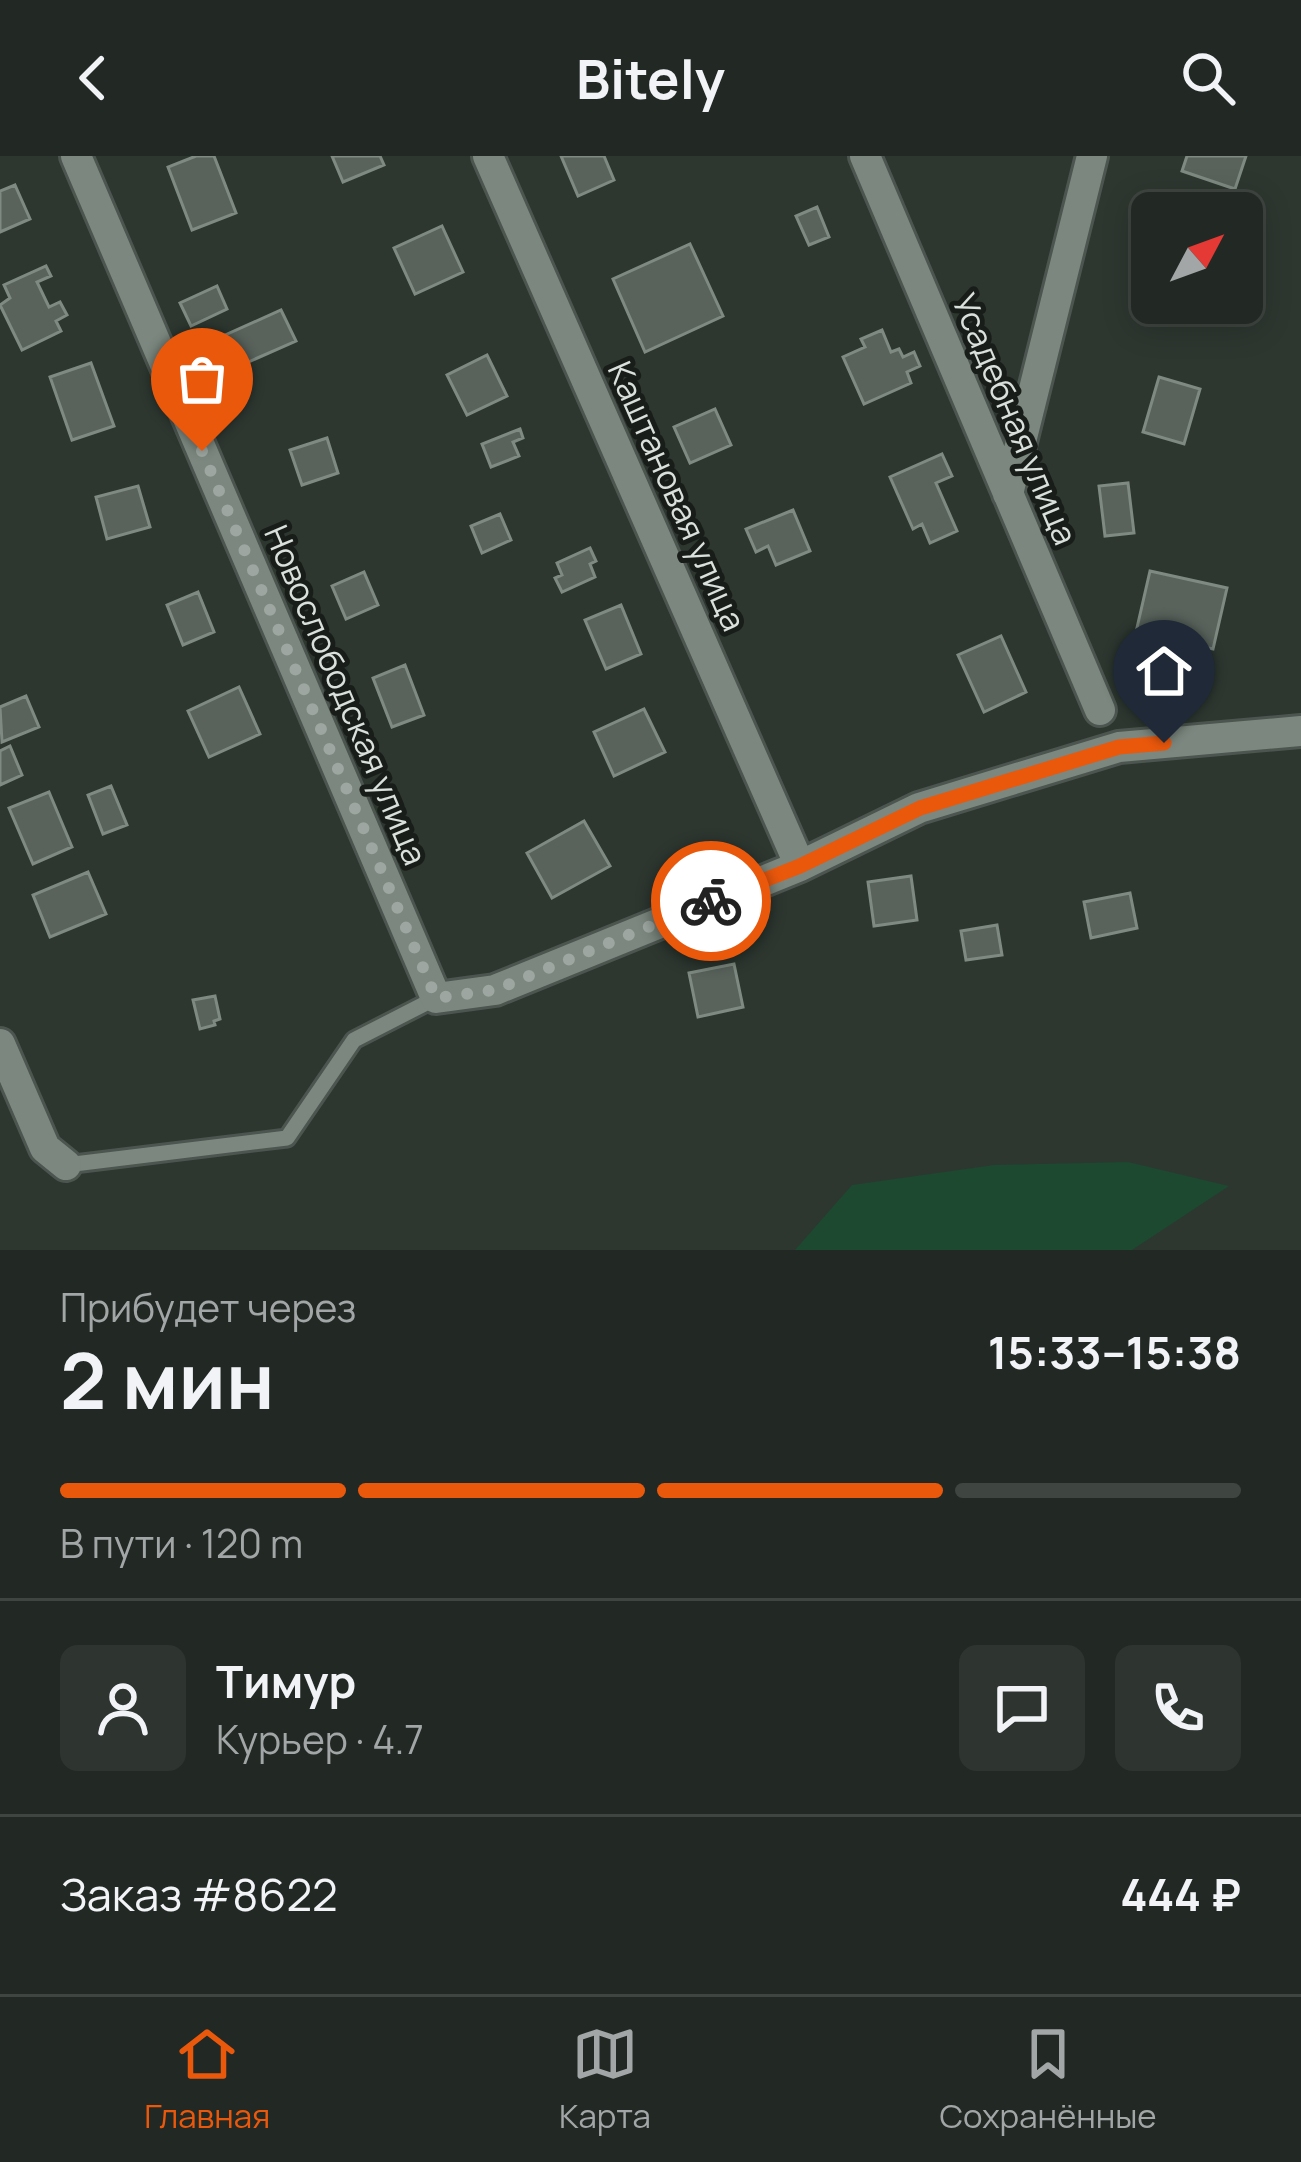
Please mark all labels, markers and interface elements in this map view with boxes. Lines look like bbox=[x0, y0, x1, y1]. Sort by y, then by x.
text: Bitely bbox=[576, 41, 725, 115]
icon: back bbox=[60, 45, 126, 111]
icon: search bbox=[1175, 45, 1241, 111]
north arrow bbox=[1131, 192, 1263, 324]
map controls bbox=[1131, 192, 1263, 324]
street label: Усадебная улица bbox=[942, 286, 1089, 551]
pin bbox=[151, 328, 253, 451]
icon: bag bbox=[169, 346, 235, 412]
street label: Каштановая улица bbox=[598, 354, 757, 638]
street label: Новослободская улица bbox=[254, 518, 439, 872]
pin bbox=[1113, 620, 1215, 743]
icon: home bbox=[1131, 638, 1197, 704]
courier bbox=[651, 841, 771, 961]
icon: bike bbox=[678, 868, 744, 934]
text: Прибудет через bbox=[60, 1280, 356, 1334]
text: 15:33–15:38 bbox=[988, 1321, 1241, 1383]
text: 2 мин bbox=[60, 1326, 275, 1432]
text: В пути · 120 m bbox=[60, 1516, 303, 1570]
button: person bbox=[60, 1645, 186, 1771]
button: chat bbox=[959, 1645, 1085, 1771]
button: phone bbox=[1115, 1645, 1241, 1771]
text: Тимур bbox=[216, 1650, 356, 1712]
text: Курьер · 4.7 bbox=[216, 1712, 424, 1766]
text: Заказ #8622 bbox=[60, 1863, 338, 1925]
text: 444 ₽ bbox=[1120, 1863, 1241, 1925]
tab: Главная bbox=[144, 2021, 270, 2138]
tab: Карта bbox=[559, 2021, 651, 2138]
tab: Сохранённые bbox=[939, 2021, 1157, 2138]

